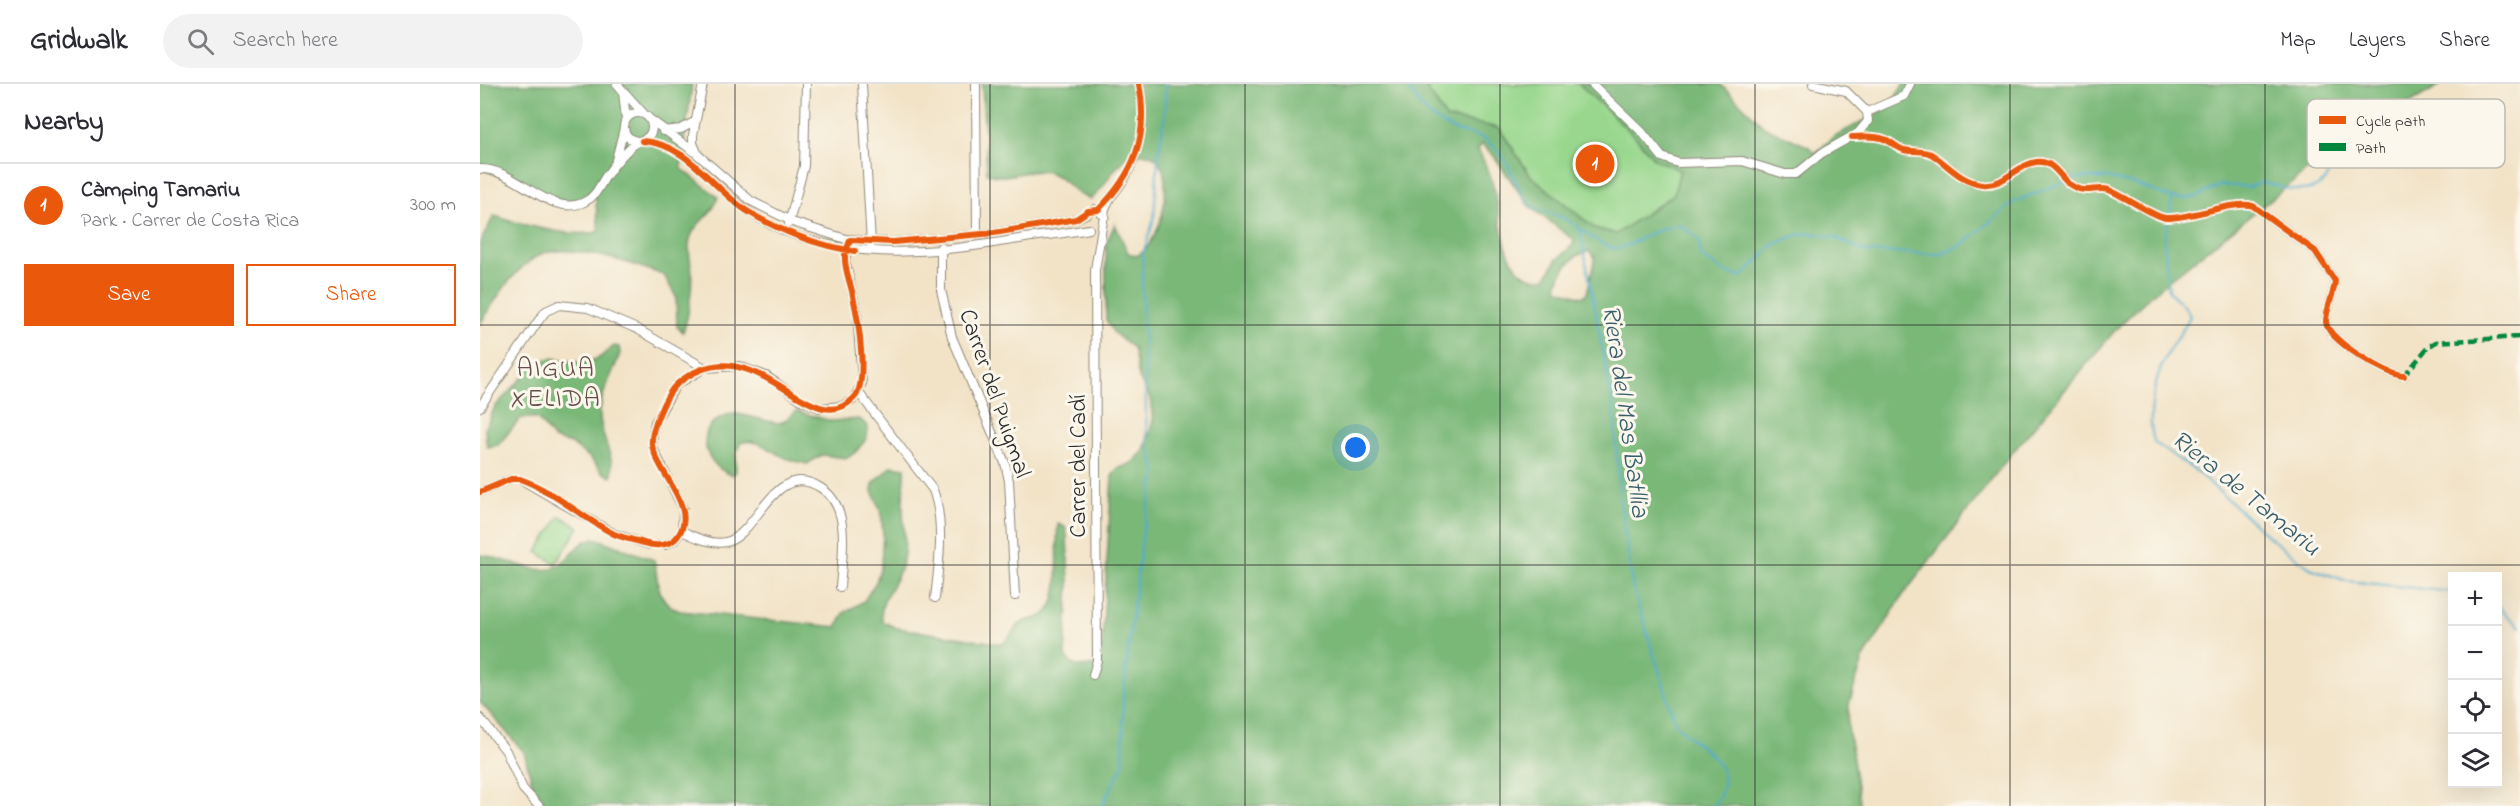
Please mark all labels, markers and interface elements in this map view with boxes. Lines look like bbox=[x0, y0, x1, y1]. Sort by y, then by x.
search box bbox=[163, 14, 583, 68]
text: Gridwalk bbox=[30, 21, 127, 62]
icon: search bbox=[184, 25, 217, 58]
text: Search here bbox=[232, 25, 338, 57]
text: Map bbox=[2280, 26, 2316, 56]
text: Layers bbox=[2349, 26, 2406, 56]
text: Share bbox=[2439, 26, 2490, 56]
legend bbox=[2307, 99, 2505, 168]
text: Nearby bbox=[24, 104, 103, 142]
text: Cycle path bbox=[2356, 110, 2425, 134]
text: Path bbox=[2356, 137, 2386, 161]
pin: 1 bbox=[1576, 142, 1614, 187]
text: Càmping Tamariu bbox=[81, 175, 240, 207]
text: 1 bbox=[40, 191, 47, 220]
text: 300 m bbox=[410, 191, 456, 220]
text: Park · Carrer de Costa Rica bbox=[81, 207, 299, 236]
button: Save bbox=[24, 264, 234, 326]
button: Share bbox=[246, 264, 456, 326]
water label: Riera del Mas Batllia bbox=[1590, 303, 1658, 521]
street label: Carrer del Puigmal bbox=[948, 305, 1039, 483]
district label: AIGUA XELIDA bbox=[511, 351, 601, 419]
street label: Carrer del Cadí bbox=[1062, 394, 1097, 538]
water label: Riera de Tamariu bbox=[2162, 422, 2328, 567]
your location bbox=[1341, 433, 1370, 462]
map controls bbox=[2448, 572, 2502, 788]
button: + bbox=[2448, 572, 2502, 626]
button: − bbox=[2448, 626, 2502, 680]
button: locate bbox=[2448, 680, 2502, 734]
button: layers bbox=[2448, 734, 2502, 788]

